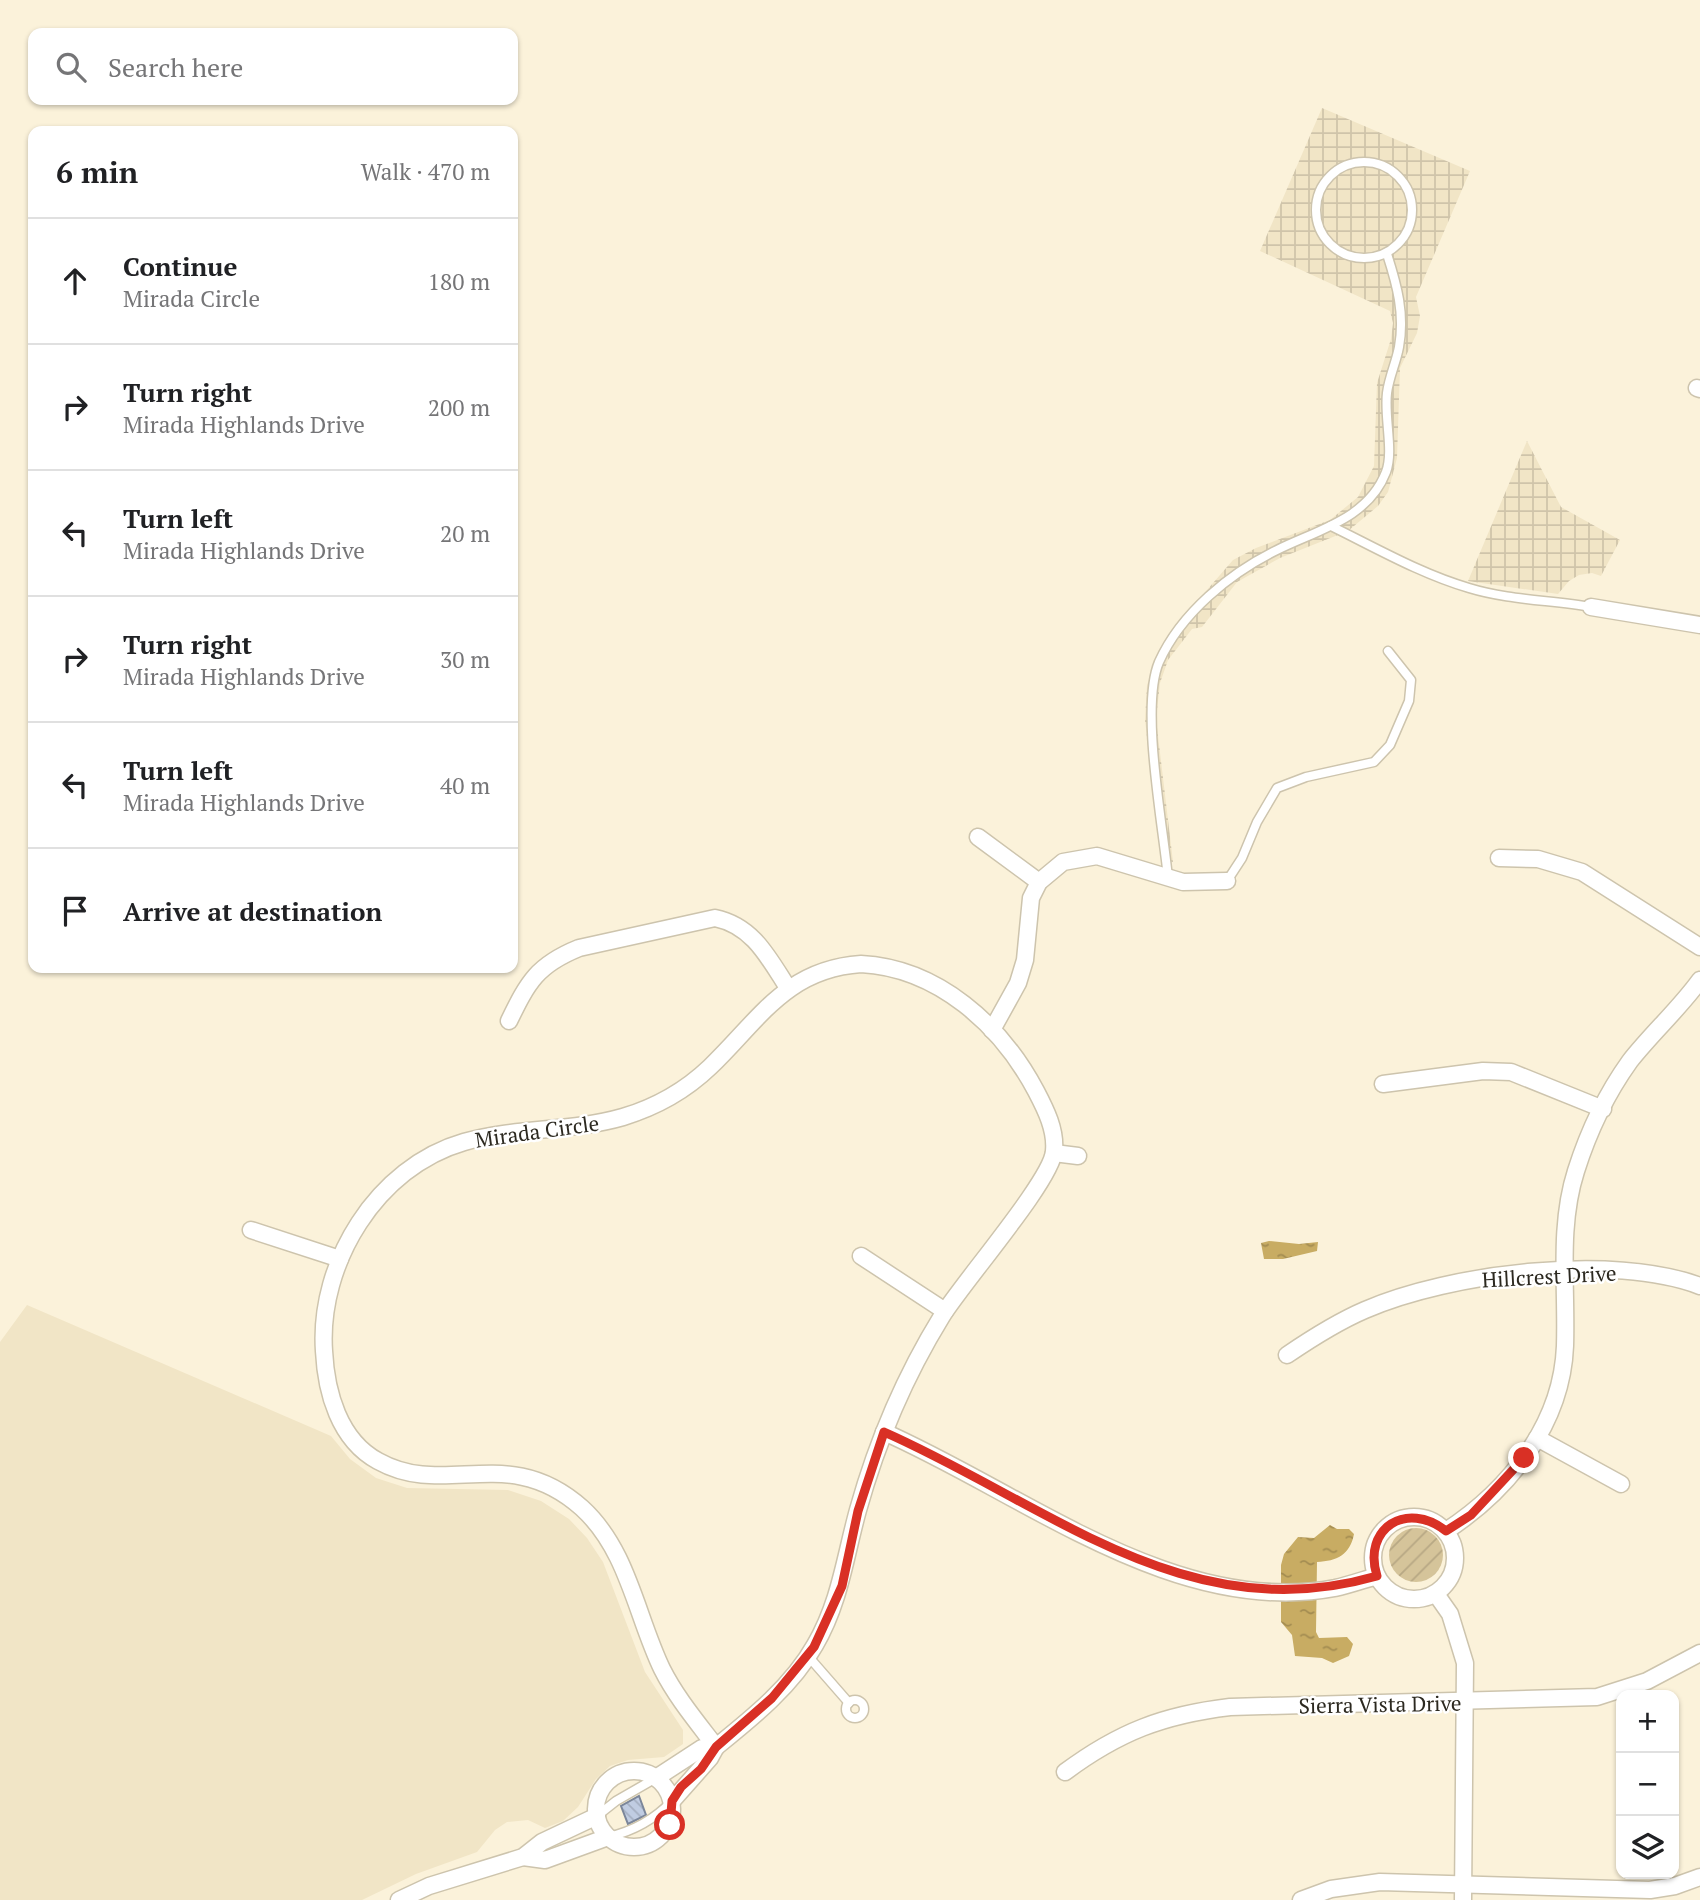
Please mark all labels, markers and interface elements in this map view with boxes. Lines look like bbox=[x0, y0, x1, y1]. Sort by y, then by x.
search box bbox=[28, 28, 518, 105]
icon: search bbox=[52, 48, 90, 86]
text: Search here bbox=[108, 50, 243, 84]
text: 6 min bbox=[56, 152, 138, 192]
text: Walk · 470 m bbox=[361, 156, 490, 187]
text: Continue bbox=[123, 249, 237, 283]
icon: ahead bbox=[56, 262, 94, 300]
text: 180 m bbox=[428, 266, 490, 297]
text: Mirada Circle bbox=[123, 283, 260, 314]
text: Turn right bbox=[123, 375, 252, 409]
icon: right bbox=[56, 388, 94, 426]
text: 200 m bbox=[428, 392, 490, 423]
text: Mirada Highlands Drive bbox=[123, 409, 365, 440]
text: Turn left bbox=[123, 501, 233, 535]
icon: left bbox=[56, 514, 94, 552]
text: 20 m bbox=[440, 518, 490, 549]
text: Mirada Highlands Drive bbox=[123, 535, 365, 566]
text: Turn right bbox=[123, 627, 252, 661]
icon: right bbox=[56, 640, 94, 678]
text: 30 m bbox=[440, 644, 490, 675]
text: Mirada Highlands Drive bbox=[123, 661, 365, 692]
text: Turn left bbox=[123, 753, 233, 787]
icon: left bbox=[56, 766, 94, 804]
text: 40 m bbox=[440, 770, 490, 801]
text: Mirada Highlands Drive bbox=[123, 787, 365, 818]
icon: arrive bbox=[56, 892, 94, 930]
text: Arrive at destination bbox=[123, 894, 382, 928]
street label: Mirada Circle bbox=[473, 1108, 601, 1154]
street label: Hillcrest Drive bbox=[1481, 1258, 1617, 1294]
route end bbox=[1508, 1442, 1539, 1473]
street label: Sierra Vista Drive bbox=[1298, 1689, 1462, 1719]
map controls bbox=[1616, 1690, 1679, 1879]
button: + bbox=[1616, 1690, 1679, 1753]
button: − bbox=[1616, 1753, 1679, 1816]
route start bbox=[654, 1809, 685, 1840]
button: layers bbox=[1616, 1816, 1679, 1879]

